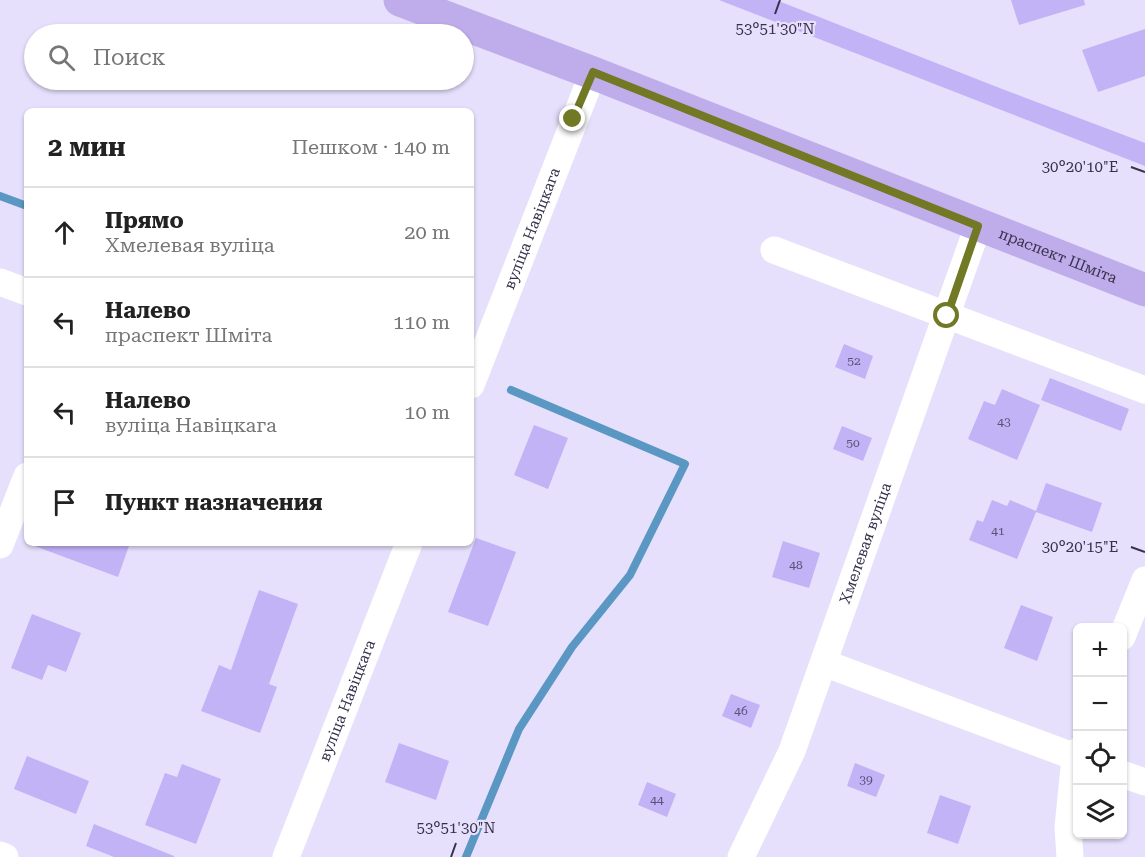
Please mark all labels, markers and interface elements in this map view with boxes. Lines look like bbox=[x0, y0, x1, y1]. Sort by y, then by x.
text: 53°51'30"N bbox=[735, 20, 815, 38]
search box bbox=[24, 24, 474, 90]
icon: search bbox=[45, 41, 78, 74]
text: Поиск bbox=[93, 45, 165, 70]
route end bbox=[559, 105, 585, 131]
text: 2 мин bbox=[48, 132, 126, 162]
text: Пешком · 140 m bbox=[292, 135, 450, 159]
text: 30°20'10"E bbox=[1042, 158, 1118, 176]
street label: вуліца Навіцкага bbox=[500, 165, 564, 292]
text: Прямо bbox=[105, 208, 184, 233]
icon: ahead bbox=[48, 216, 81, 249]
text: 20 m bbox=[404, 220, 450, 244]
street label: праспект Шміта bbox=[996, 224, 1120, 287]
text: Хмелевая вуліца bbox=[105, 233, 275, 257]
text: Налево bbox=[105, 298, 191, 323]
route start bbox=[933, 302, 959, 328]
icon: left bbox=[48, 306, 81, 339]
text: 110 m bbox=[393, 310, 450, 334]
text: праспект Шміта bbox=[105, 323, 272, 347]
house number: 52 bbox=[847, 354, 861, 368]
text: Налево bbox=[105, 388, 191, 413]
icon: left bbox=[48, 396, 81, 429]
text: 10 m bbox=[404, 400, 450, 424]
text: вуліца Навіцкага bbox=[105, 413, 277, 437]
house number: 43 bbox=[997, 415, 1011, 429]
house number: 50 bbox=[846, 436, 860, 450]
street label: Хмелевая вуліца bbox=[836, 480, 895, 606]
icon: arrive bbox=[48, 486, 81, 519]
text: Пункт назначения bbox=[105, 490, 323, 515]
house number: 41 bbox=[991, 524, 1005, 538]
text: 30°20'15"E bbox=[1042, 538, 1118, 556]
house number: 48 bbox=[789, 558, 803, 572]
map controls bbox=[1073, 623, 1127, 839]
button: + bbox=[1073, 623, 1127, 677]
street label: вуліца Навіцкага bbox=[315, 637, 379, 764]
button: − bbox=[1073, 677, 1127, 731]
house number: 46 bbox=[734, 704, 748, 718]
button: locate bbox=[1073, 731, 1127, 785]
house number: 39 bbox=[859, 773, 873, 787]
button: layers bbox=[1073, 785, 1127, 839]
house number: 44 bbox=[650, 793, 664, 807]
text: 53°51'30"N bbox=[416, 819, 496, 837]

